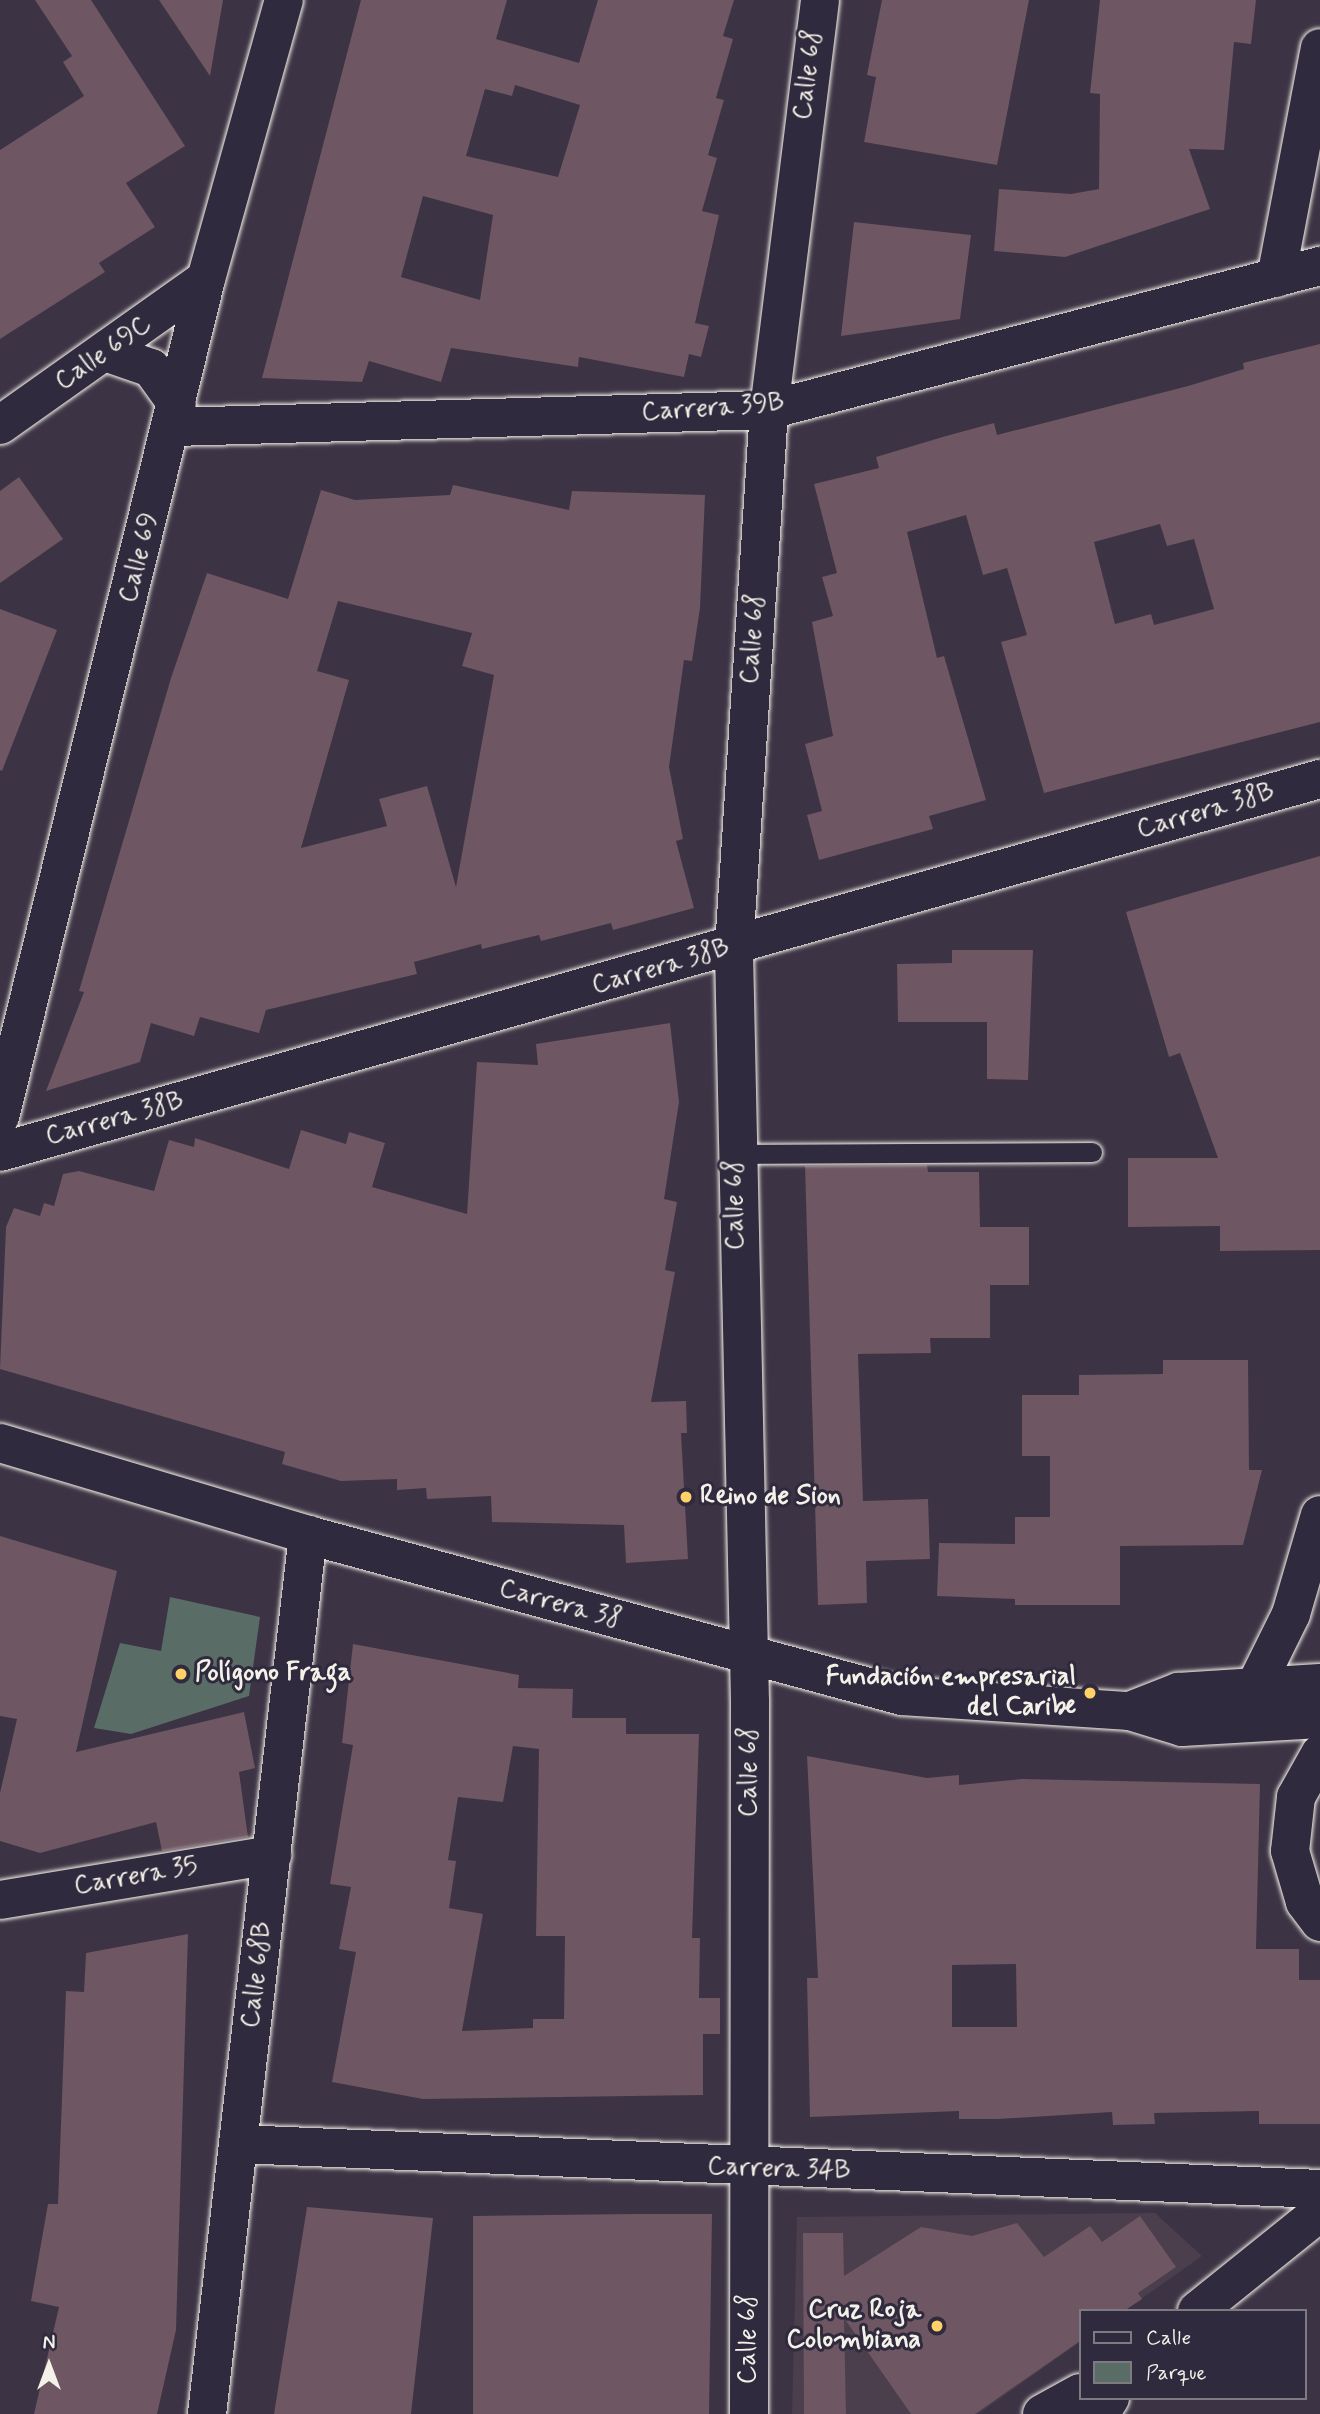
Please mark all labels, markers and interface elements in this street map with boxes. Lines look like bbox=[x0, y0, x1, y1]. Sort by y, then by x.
street label: Calle 68 bbox=[788, 28, 830, 122]
street label: Calle 69C bbox=[50, 310, 158, 398]
street label: Carrera 39B bbox=[641, 388, 785, 430]
street label: Calle 69 bbox=[114, 510, 166, 606]
street label: Calle 68 bbox=[735, 593, 773, 685]
street label: Carrera 38B bbox=[1134, 777, 1278, 847]
street label: Carrera 38B bbox=[589, 933, 733, 1003]
street label: Carrera 38B bbox=[43, 1087, 187, 1153]
street label: Calle 68 bbox=[720, 1159, 752, 1251]
place label: Reino de Sion bbox=[700, 1481, 842, 1513]
marker: Reino de Sion bbox=[678, 1489, 694, 1505]
street label: Carrera 38 bbox=[495, 1574, 625, 1636]
place label: Polígono Fraga bbox=[195, 1658, 350, 1690]
place label: Fundación empresarial del Caribe bbox=[831, 1662, 1076, 1724]
marker: Polígono Fraga bbox=[173, 1666, 189, 1682]
marker: Fundación empresarial del Caribe bbox=[1082, 1685, 1098, 1701]
street label: Calle 68 bbox=[734, 1727, 766, 1817]
street label: Carrera 35 bbox=[72, 1851, 200, 1903]
street label: Calle 68B bbox=[236, 1920, 280, 2030]
street label: Carrera 34B bbox=[707, 2152, 851, 2188]
street label: Calle 68 bbox=[733, 2294, 765, 2384]
place label: Cruz Roja Colombiana bbox=[787, 2295, 921, 2356]
legend bbox=[1078, 2309, 1306, 2400]
marker: Cruz Roja Colombiana bbox=[927, 2316, 947, 2336]
text: Calle bbox=[1146, 2324, 1191, 2352]
north arrow bbox=[14, 2330, 84, 2400]
text: N bbox=[43, 2331, 55, 2356]
text: Parque bbox=[1146, 2359, 1206, 2387]

